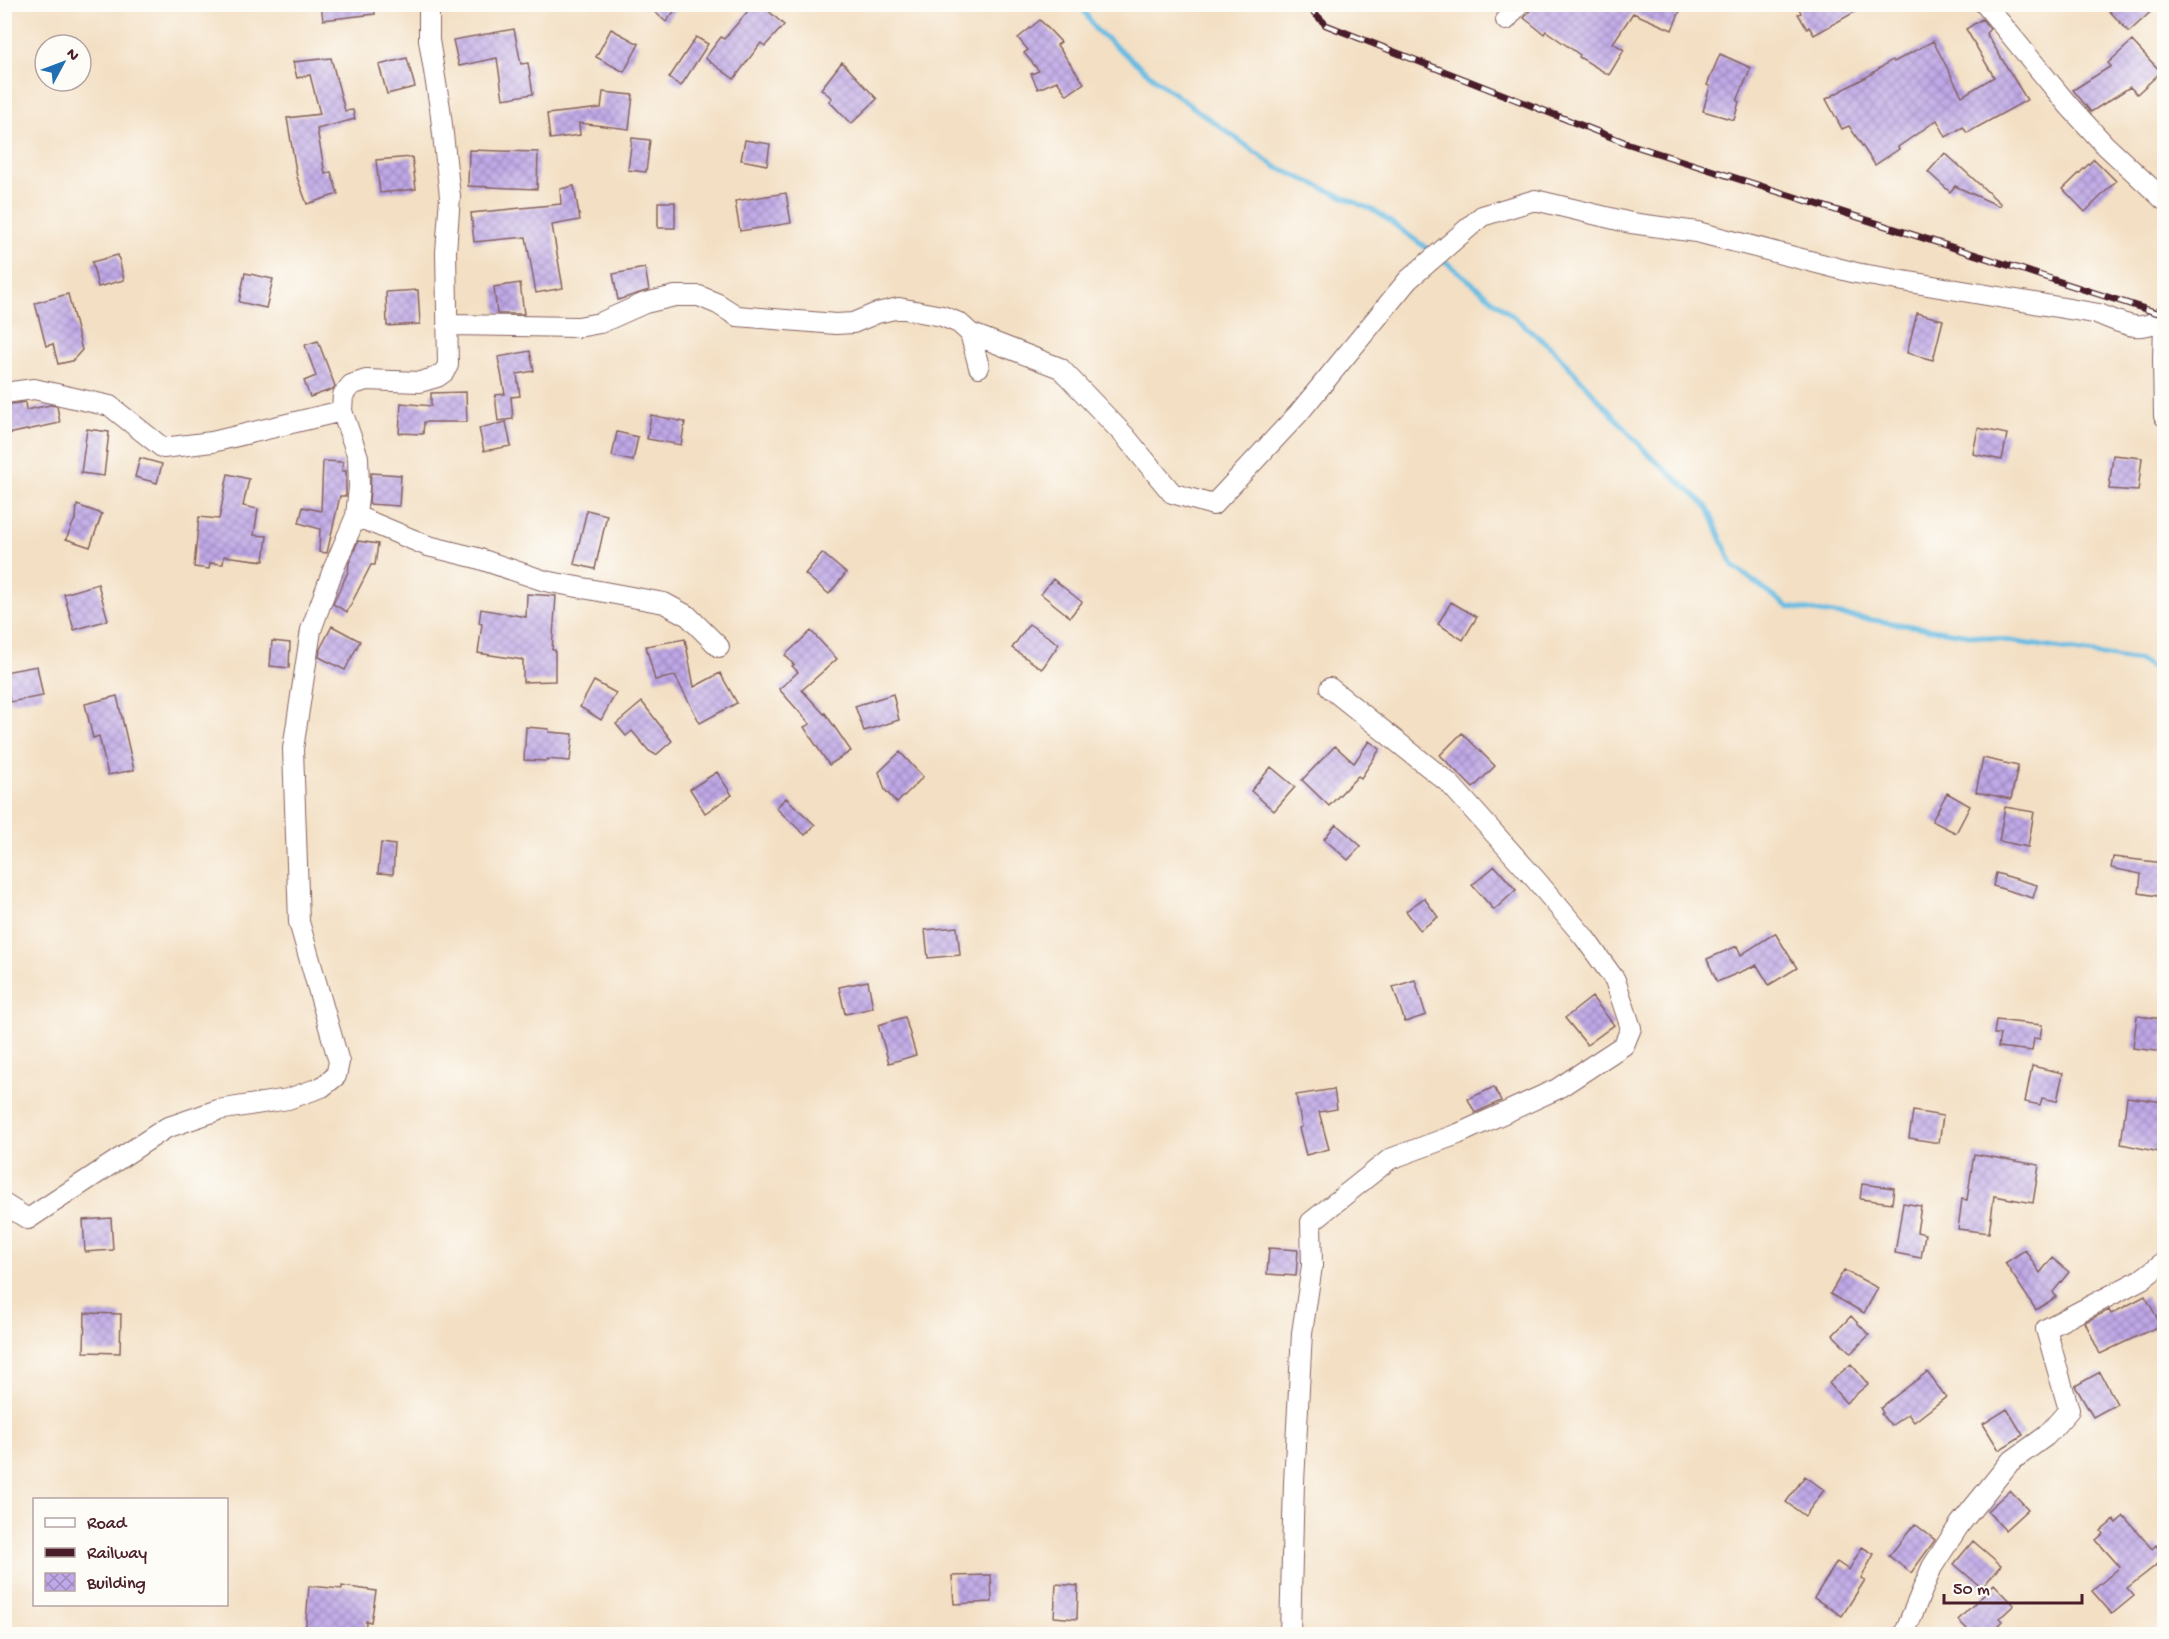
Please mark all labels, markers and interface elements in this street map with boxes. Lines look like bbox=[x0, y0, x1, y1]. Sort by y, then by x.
north arrow bbox=[33, 33, 93, 93]
text: N bbox=[61, 45, 83, 66]
legend bbox=[33, 1498, 228, 1606]
text: Road bbox=[87, 1514, 128, 1535]
text: Railway bbox=[87, 1544, 147, 1565]
scale bar bbox=[1944, 1567, 2082, 1605]
text: Building bbox=[86, 1574, 146, 1595]
text: 50 m bbox=[1953, 1580, 1990, 1601]

